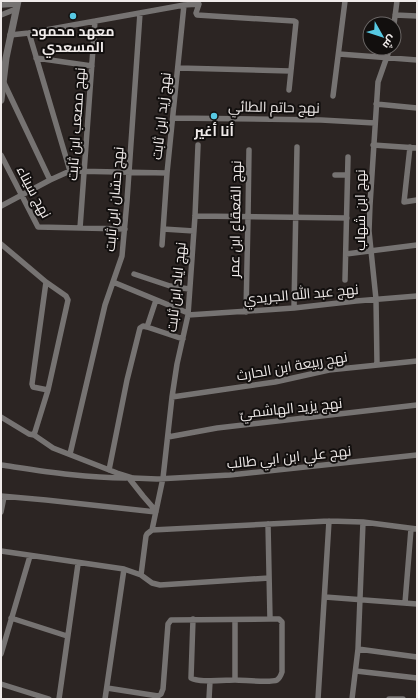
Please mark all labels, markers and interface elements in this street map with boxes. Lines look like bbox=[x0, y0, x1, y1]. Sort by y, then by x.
marker: معهد محمود المسعدي bbox=[68, 11, 78, 21]
north arrow bbox=[362, 16, 402, 56]
place label: معهد محمود المسعدي bbox=[32, 23, 114, 58]
text: ش bbox=[380, 32, 399, 52]
street label: نهج مصعب ابن ثابت bbox=[64, 67, 89, 181]
street label: نهج زيد ابن ثابت bbox=[148, 71, 175, 161]
street label: نهج حاتم الطائي bbox=[228, 98, 320, 120]
marker: أنا أغير bbox=[209, 111, 219, 121]
place label: أنا أغير bbox=[193, 122, 234, 140]
street label: نهج حسّان ابن ثابت bbox=[101, 146, 128, 252]
street label: نهج القعقاع ابن عمر bbox=[226, 160, 245, 279]
street label: نهج سيناء bbox=[13, 163, 54, 221]
street label: نهج ابن شهاب bbox=[352, 169, 369, 251]
street label: نهج اياد ابن ثابت bbox=[163, 241, 190, 333]
street label: نهج عبد الله الجريدي bbox=[243, 280, 359, 311]
street label: نهج ربيعة ابن الحارث bbox=[235, 348, 349, 385]
street label: نهج يزيد الهاشميّ bbox=[238, 395, 344, 425]
street label: نهج علي ابن ابي طالب bbox=[226, 443, 352, 475]

